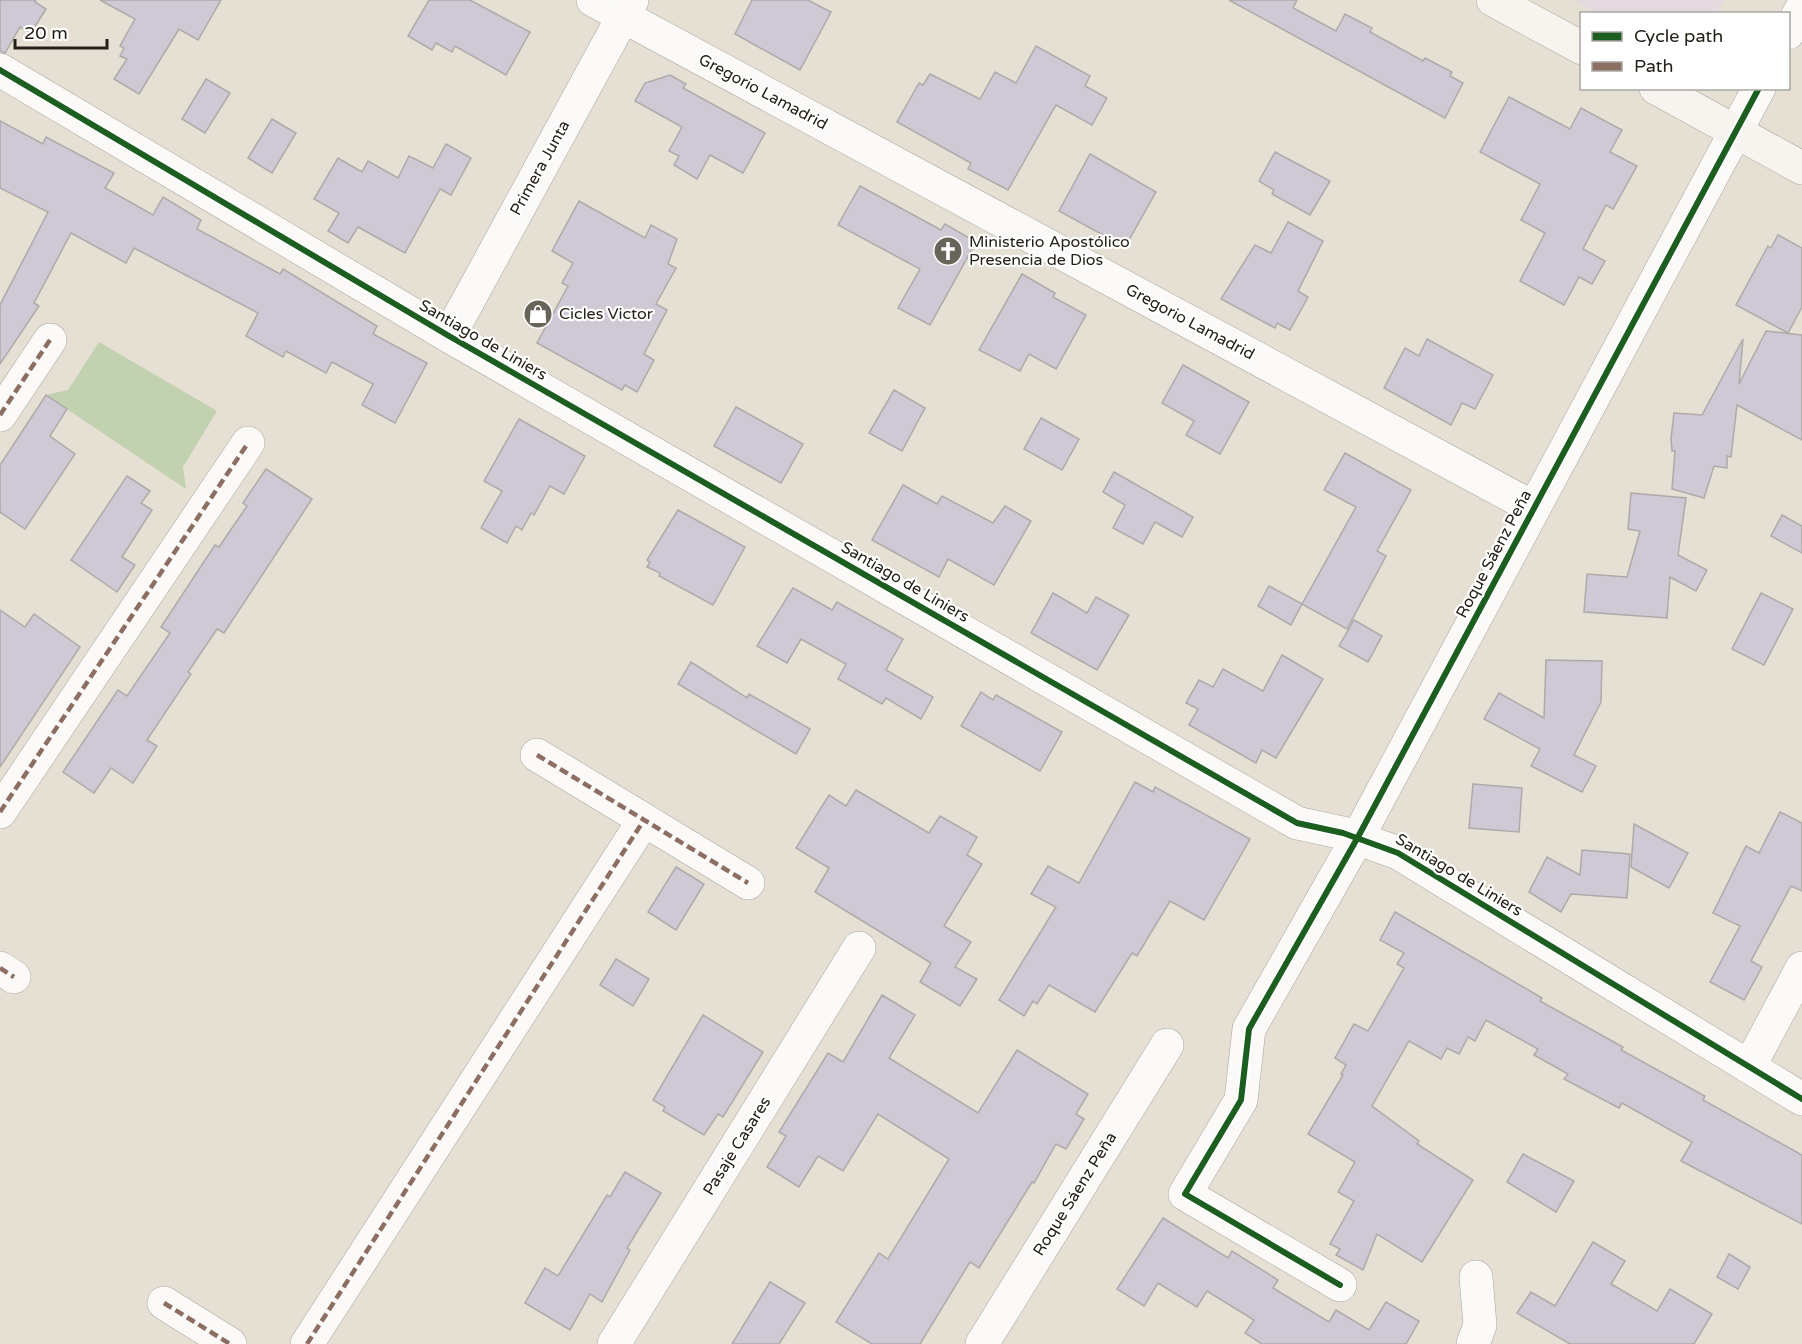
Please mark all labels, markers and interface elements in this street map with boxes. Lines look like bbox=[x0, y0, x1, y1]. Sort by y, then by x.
scale bar bbox=[15, 12, 106, 50]
legend bbox=[1580, 12, 1790, 90]
text: 20 m bbox=[24, 22, 68, 44]
text: Cycle path bbox=[1634, 25, 1723, 47]
street label: Gregorio Lamadrid bbox=[695, 50, 831, 134]
text: Path bbox=[1634, 55, 1673, 77]
street label: Primera Junta bbox=[506, 117, 574, 219]
place label: Ministerio Apostólico Presencia de Dios bbox=[969, 232, 1130, 270]
church icon: Ministerio Apostólico Presencia de Dios bbox=[932, 235, 964, 267]
street label: Gregorio Lamadrid bbox=[1122, 280, 1258, 364]
street label: Santiago de Liniers bbox=[415, 295, 551, 385]
shop icon: Cicles Victor bbox=[522, 298, 554, 330]
place label: Cicles Victor bbox=[559, 304, 654, 324]
street label: Roque Sáenz Peña bbox=[1452, 486, 1536, 622]
street label: Santiago de Liniers bbox=[837, 537, 973, 627]
street label: Santiago de Liniers bbox=[1392, 829, 1526, 921]
street label: Pasaje Casares bbox=[699, 1093, 775, 1199]
street label: Roque Sáenz Peña bbox=[1029, 1128, 1121, 1260]

